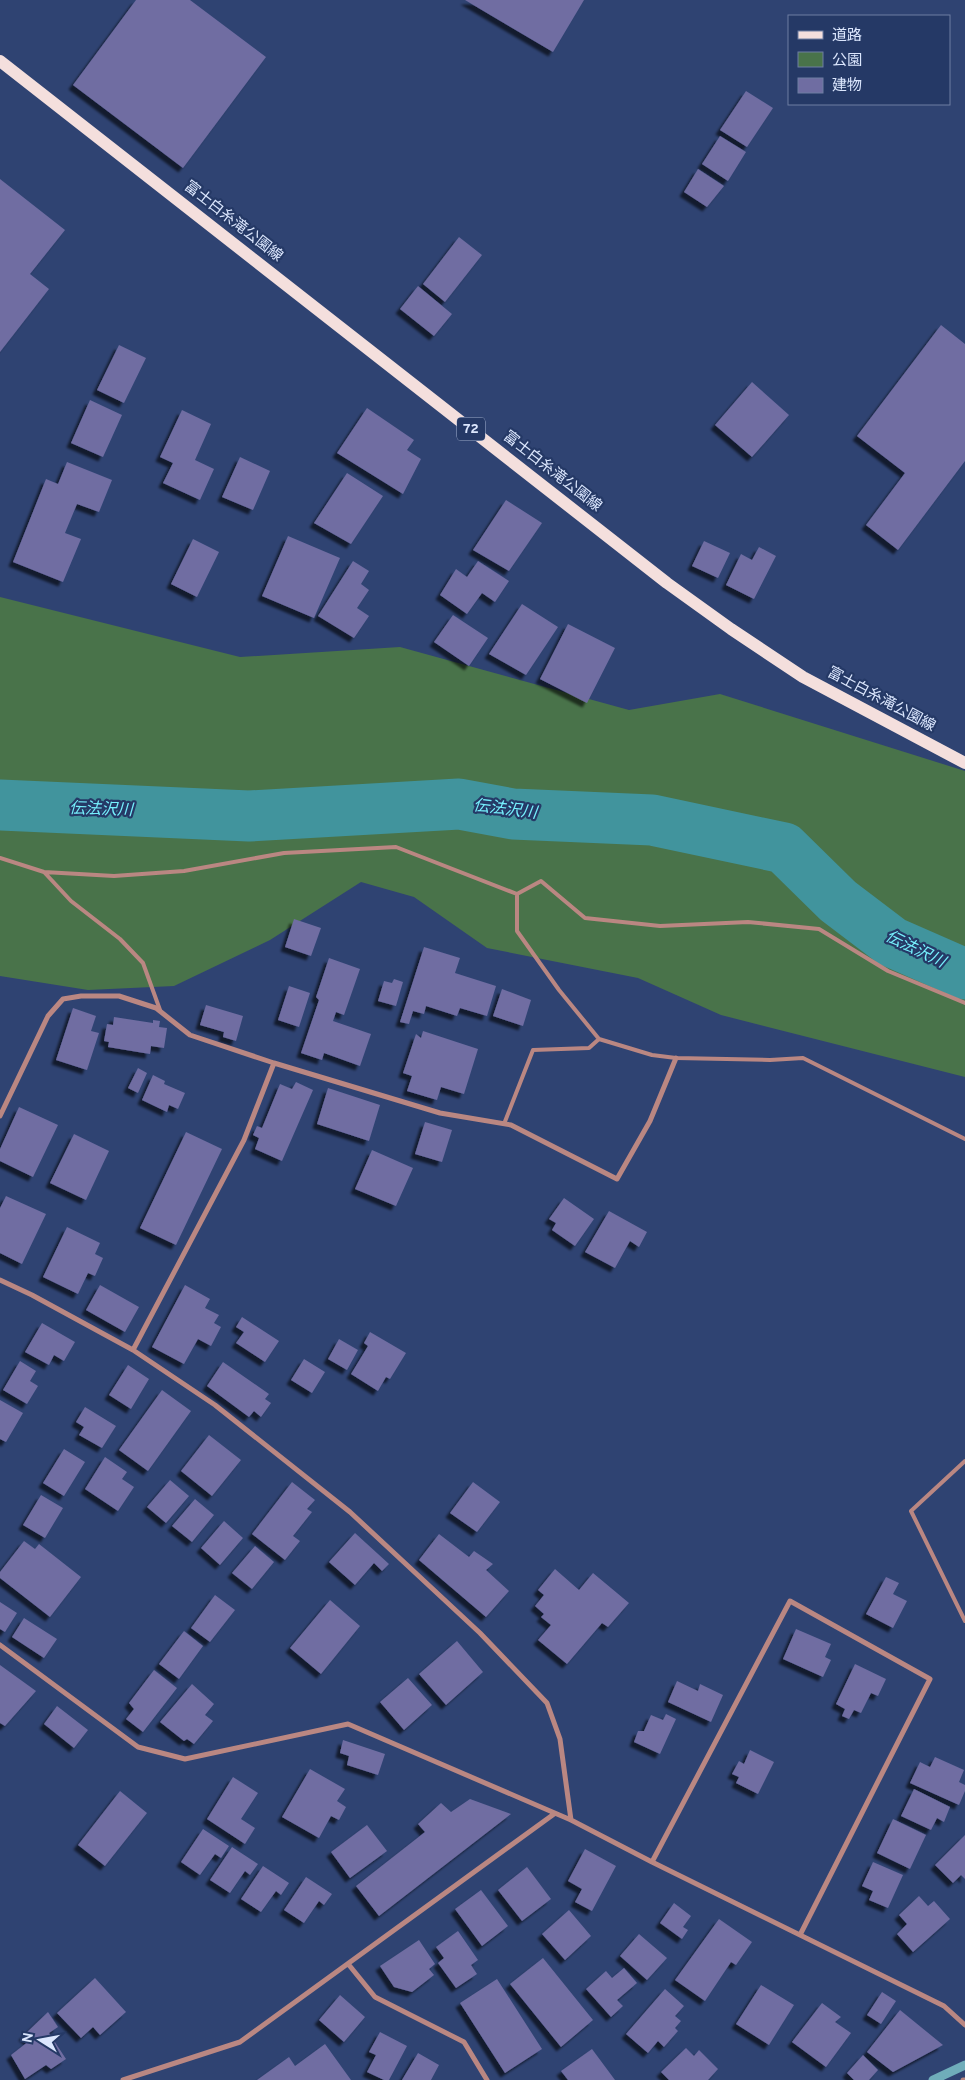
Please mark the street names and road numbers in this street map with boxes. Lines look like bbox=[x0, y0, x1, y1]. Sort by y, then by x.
street label: 富士白糸滝公園線 bbox=[180, 178, 286, 266]
road number: 72 bbox=[457, 418, 485, 440]
street label: 富士白糸滝公園線 bbox=[499, 428, 605, 516]
street label: 富士白糸滝公園線 bbox=[824, 663, 938, 737]

